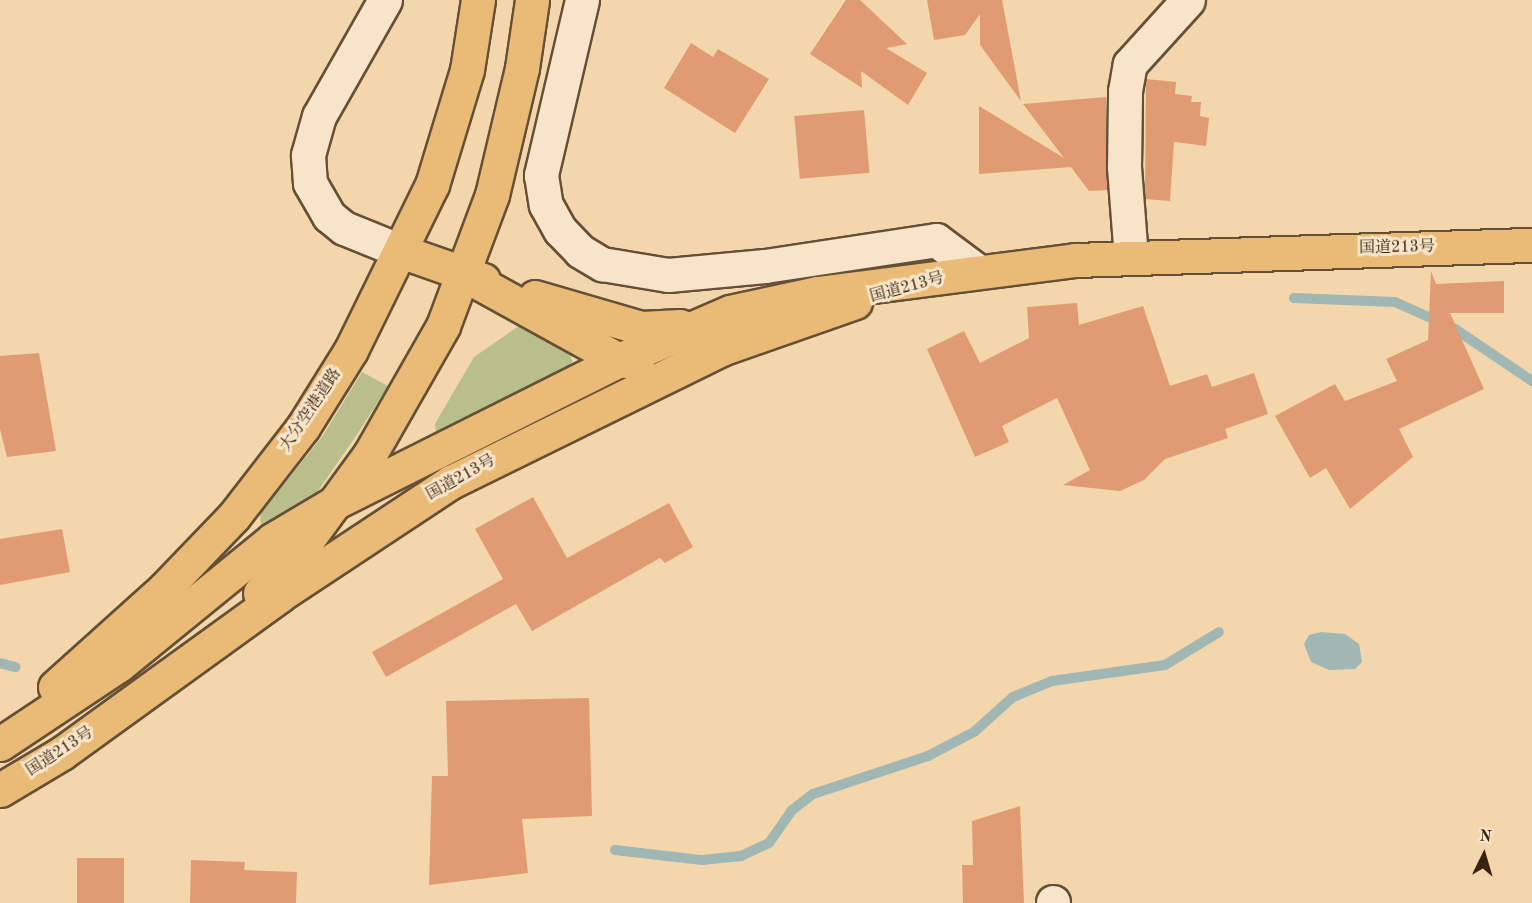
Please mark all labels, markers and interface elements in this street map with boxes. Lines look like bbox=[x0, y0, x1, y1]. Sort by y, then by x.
street label: 国道213号 bbox=[1359, 238, 1435, 258]
street label: 国道213号 bbox=[868, 269, 946, 307]
street label: 大分空港道路 bbox=[276, 365, 346, 455]
street label: 国道213号 bbox=[423, 451, 499, 505]
street label: 国道213号 bbox=[23, 723, 97, 781]
north arrow bbox=[1454, 825, 1514, 885]
text: N bbox=[1479, 829, 1492, 846]

